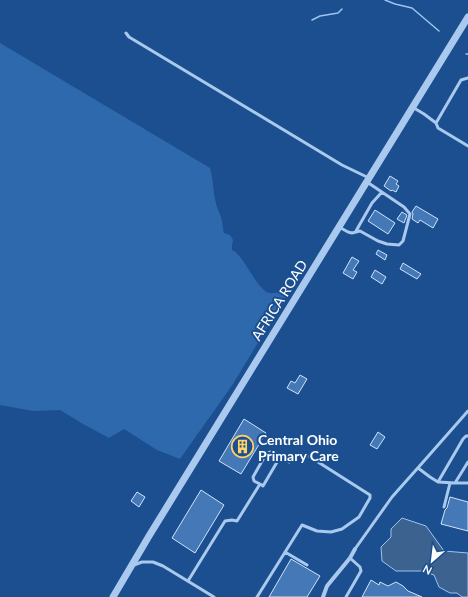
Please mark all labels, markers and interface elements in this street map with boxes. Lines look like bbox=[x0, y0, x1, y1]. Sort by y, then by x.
street label: AFRICA ROAD bbox=[247, 257, 311, 343]
place label: Central Ohio Primary Care bbox=[258, 431, 339, 464]
building icon: Central Ohio Primary Care bbox=[229, 434, 255, 460]
north arrow bbox=[412, 541, 452, 581]
text: N bbox=[420, 563, 434, 578]

